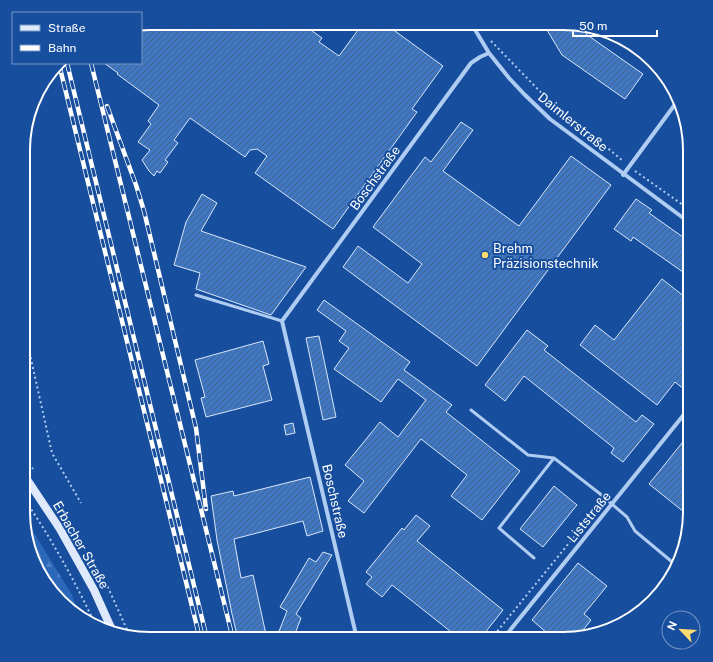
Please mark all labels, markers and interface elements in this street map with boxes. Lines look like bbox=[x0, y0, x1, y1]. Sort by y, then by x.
legend bbox=[12, 12, 142, 64]
scale bar bbox=[573, 12, 657, 38]
text: 50 m bbox=[579, 19, 607, 33]
text: Straße bbox=[48, 21, 86, 35]
text: Bahn bbox=[48, 41, 77, 55]
street label: Daimlerstraße bbox=[535, 89, 611, 155]
street label: Boschstraße bbox=[347, 143, 403, 213]
place label: Brehm Präzisionstechnik bbox=[493, 241, 599, 271]
marker: Brehm Präzisionstechnik bbox=[480, 250, 490, 260]
street label: Boschstraße bbox=[319, 462, 351, 540]
street label: Liststraße bbox=[564, 489, 614, 545]
street label: Erbacher Straße bbox=[50, 499, 112, 591]
north arrow bbox=[661, 610, 701, 650]
text: N bbox=[665, 619, 679, 632]

